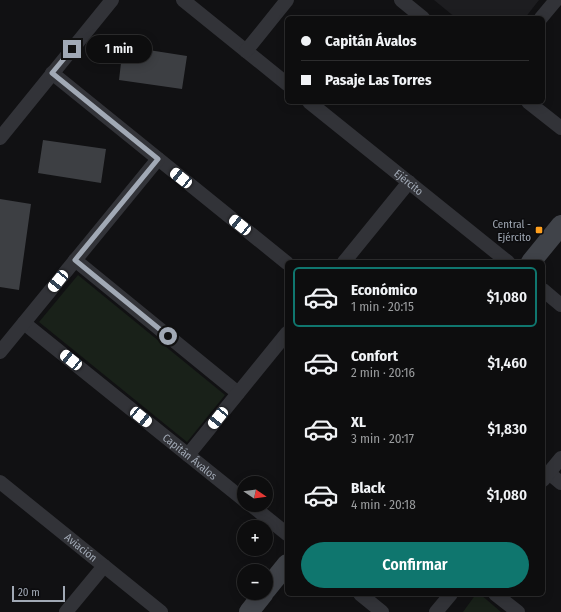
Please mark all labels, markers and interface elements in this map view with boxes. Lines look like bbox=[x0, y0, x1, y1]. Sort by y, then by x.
text: Capitán Ávalos bbox=[325, 32, 417, 50]
callout: 1 min bbox=[86, 35, 152, 63]
route end bbox=[63, 40, 81, 58]
text: 1 min bbox=[105, 41, 133, 56]
text: Pasaje Las Torres bbox=[325, 71, 432, 89]
car bbox=[168, 166, 194, 190]
street label: Ejército bbox=[392, 167, 426, 198]
car bbox=[227, 213, 253, 237]
place label: Central - Ejército bbox=[492, 218, 531, 244]
marker: Central - Ejército bbox=[534, 225, 544, 235]
car bbox=[46, 268, 70, 294]
icon: car bbox=[303, 279, 339, 315]
text: Económico bbox=[351, 281, 418, 299]
text: $1,080 bbox=[487, 288, 527, 306]
text: 1 min · 20:15 bbox=[351, 299, 414, 314]
route start bbox=[159, 327, 177, 345]
icon: car bbox=[303, 345, 339, 381]
text: Confort bbox=[351, 347, 398, 365]
car bbox=[58, 348, 84, 372]
text: $1,460 bbox=[487, 354, 527, 372]
text: 2 min · 20:16 bbox=[351, 365, 415, 380]
car bbox=[128, 405, 154, 429]
car bbox=[206, 405, 230, 431]
icon: car bbox=[303, 411, 339, 447]
text: XL bbox=[351, 413, 366, 431]
text: $1,830 bbox=[488, 420, 527, 438]
street label: Capitán Ávalos bbox=[160, 431, 220, 482]
text: 3 min · 20:17 bbox=[351, 431, 414, 446]
north arrow bbox=[237, 476, 273, 512]
map controls bbox=[237, 476, 273, 600]
icon: car bbox=[303, 477, 339, 513]
text: Black bbox=[351, 479, 385, 497]
text: $1,080 bbox=[487, 486, 527, 504]
text: 4 min · 20:18 bbox=[351, 497, 416, 512]
button: + bbox=[237, 520, 273, 556]
street label: Aviación bbox=[62, 530, 100, 564]
button: Confirmar bbox=[301, 542, 529, 588]
button: − bbox=[237, 564, 273, 600]
scale bar bbox=[12, 584, 65, 603]
text: 20 m bbox=[18, 586, 40, 599]

